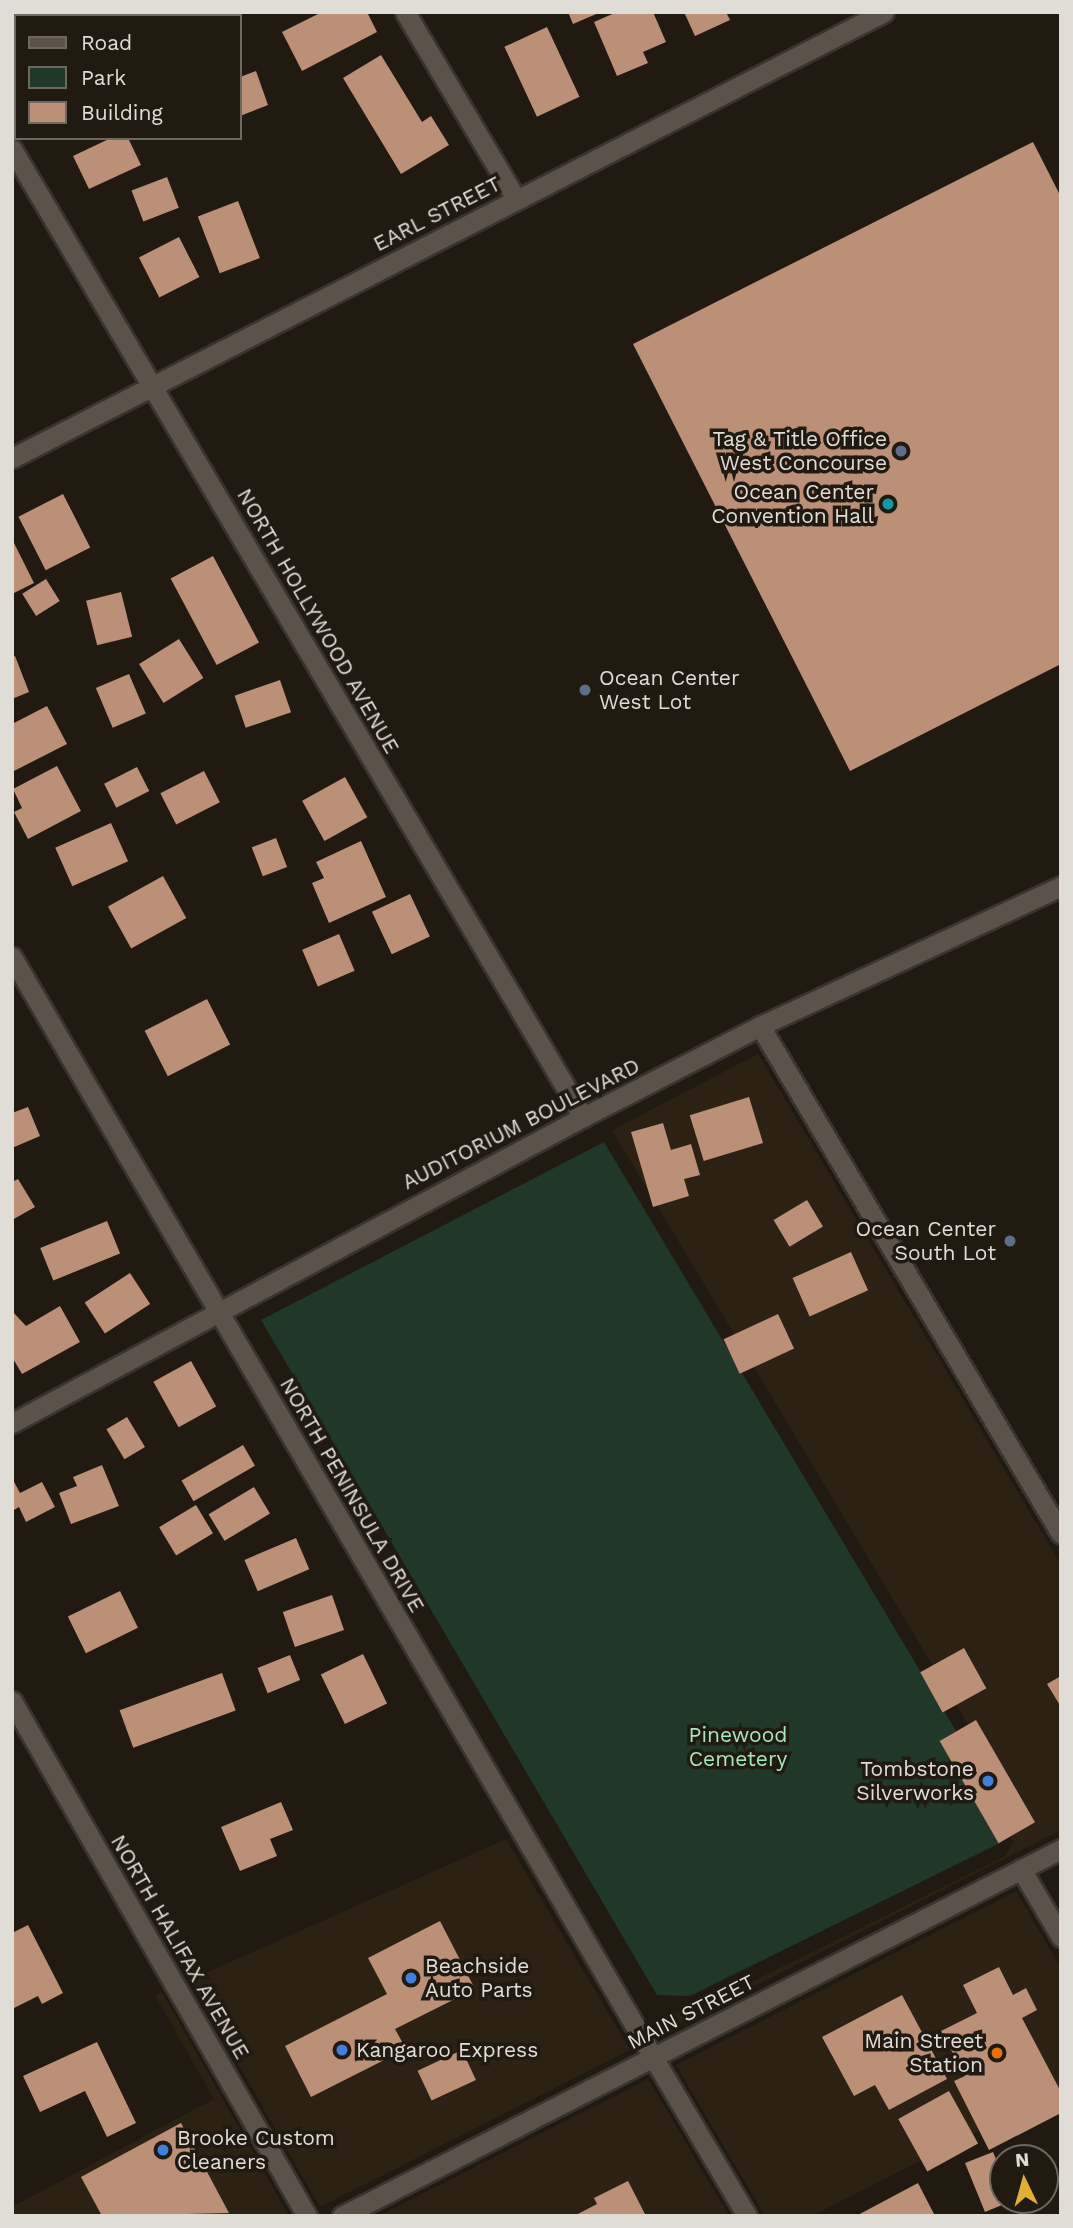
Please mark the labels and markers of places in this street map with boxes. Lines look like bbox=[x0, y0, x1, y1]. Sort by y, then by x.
place label: Tag & Title Office West Concourse bbox=[712, 426, 887, 476]
marker: Tag & Title Office West Concourse bbox=[893, 443, 909, 459]
place label: Ocean Center Convention Hall bbox=[711, 479, 874, 529]
marker: Ocean Center Convention Hall bbox=[880, 496, 896, 512]
place label: Ocean Center West Lot bbox=[599, 665, 739, 715]
marker: Ocean Center West Lot bbox=[577, 682, 593, 698]
place label: Ocean Center South Lot bbox=[856, 1216, 996, 1266]
marker: Ocean Center South Lot bbox=[1002, 1233, 1018, 1249]
place label: Tombstone Silverworks bbox=[856, 1756, 974, 1806]
marker: Tombstone Silverworks bbox=[980, 1773, 996, 1789]
place label: Beachside Auto Parts bbox=[425, 1953, 533, 2003]
marker: Beachside Auto Parts bbox=[403, 1970, 419, 1986]
place label: Main Street Station bbox=[864, 2028, 983, 2078]
place label: Kangaroo Express bbox=[356, 2037, 538, 2063]
marker: Kangaroo Express bbox=[334, 2042, 350, 2058]
marker: Main Street Station bbox=[989, 2045, 1005, 2061]
place label: Brooke Custom Cleaners bbox=[177, 2125, 335, 2175]
marker: Brooke Custom Cleaners bbox=[155, 2142, 171, 2158]

